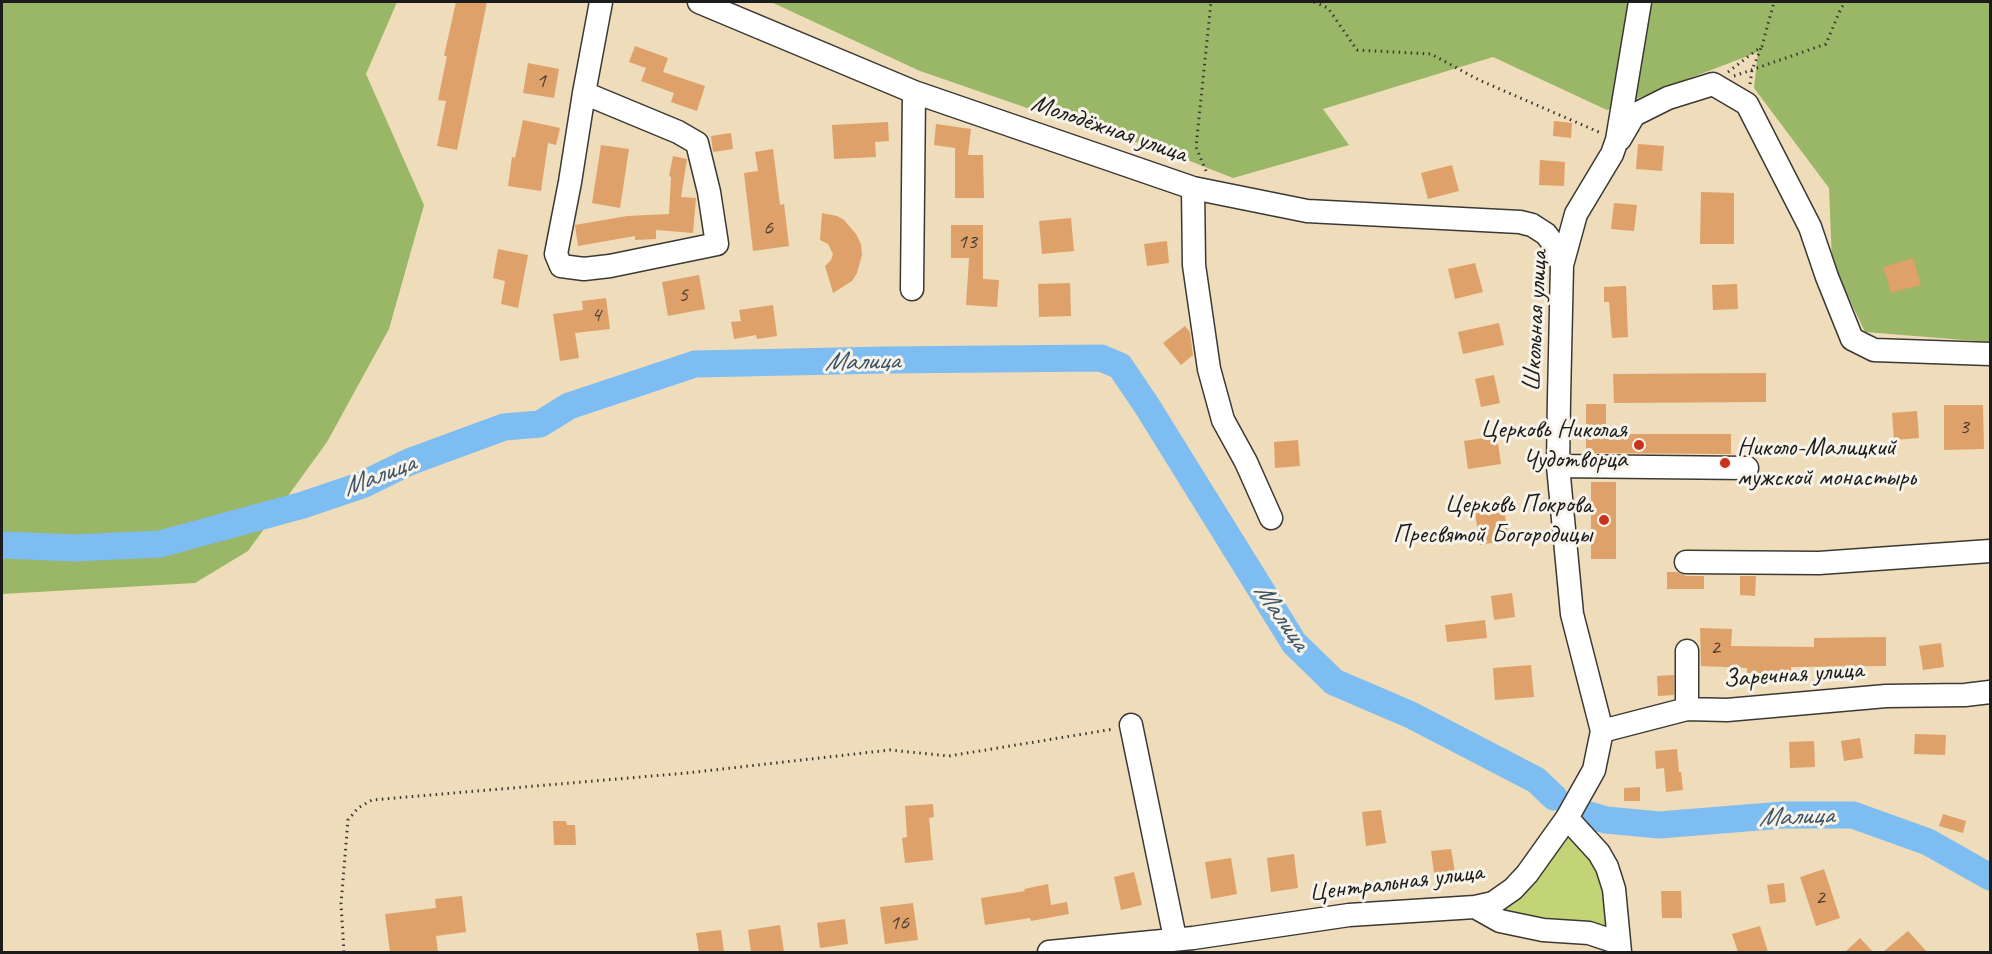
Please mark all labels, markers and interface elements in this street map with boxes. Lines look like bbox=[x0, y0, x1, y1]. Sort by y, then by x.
house number: 1 bbox=[536, 68, 546, 94]
street label: Молодёжная улица bbox=[1027, 88, 1191, 170]
house number: 6 bbox=[763, 215, 773, 241]
house number: 13 bbox=[957, 229, 977, 255]
street label: Школьная улица bbox=[1517, 250, 1555, 392]
house number: 5 bbox=[678, 282, 688, 308]
house number: 4 bbox=[591, 302, 601, 328]
water label: Малица bbox=[824, 345, 900, 379]
place label: Церковь Николая Чудотворца bbox=[1480, 414, 1627, 476]
house number: 3 bbox=[1959, 414, 1969, 440]
place label: Николо-Малицкий мужской монастырь bbox=[1737, 432, 1915, 494]
marker: Церковь Николая Чудотворца bbox=[1632, 438, 1646, 452]
water label: Малица bbox=[338, 447, 420, 505]
marker: Николо-Малицкий мужской монастырь bbox=[1718, 456, 1732, 470]
place label: Церковь Покрова Пресвятой Богородицы bbox=[1393, 489, 1592, 550]
marker: Церковь Покрова Пресвятой Богородицы bbox=[1597, 513, 1611, 527]
water label: Малица bbox=[1246, 577, 1316, 657]
house number: 2 bbox=[1710, 635, 1720, 661]
street label: Заречная улица bbox=[1722, 655, 1864, 695]
water label: Малица bbox=[1758, 800, 1834, 834]
street label: Центральная улица bbox=[1307, 857, 1485, 909]
house number: 2 bbox=[1815, 885, 1825, 911]
house number: 16 bbox=[889, 910, 909, 936]

